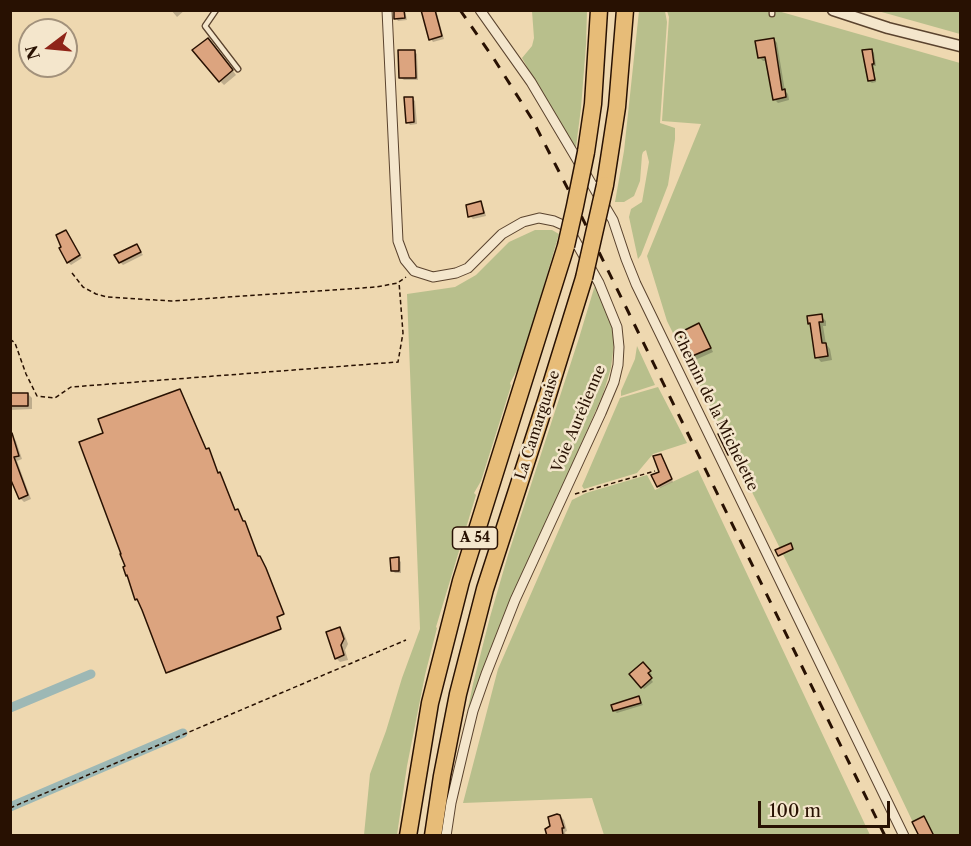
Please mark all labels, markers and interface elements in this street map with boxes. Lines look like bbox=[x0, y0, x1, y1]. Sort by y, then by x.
north arrow bbox=[18, 18, 78, 78]
text: N bbox=[21, 43, 44, 62]
street label: Chemin de la Michelette bbox=[668, 328, 762, 494]
street label: Voie Aurélienne bbox=[548, 363, 610, 475]
street label: La Camarguaise bbox=[512, 368, 564, 482]
road number: A 54 bbox=[452, 527, 498, 549]
scale bar bbox=[761, 789, 893, 827]
text: 100 m bbox=[769, 800, 821, 822]

